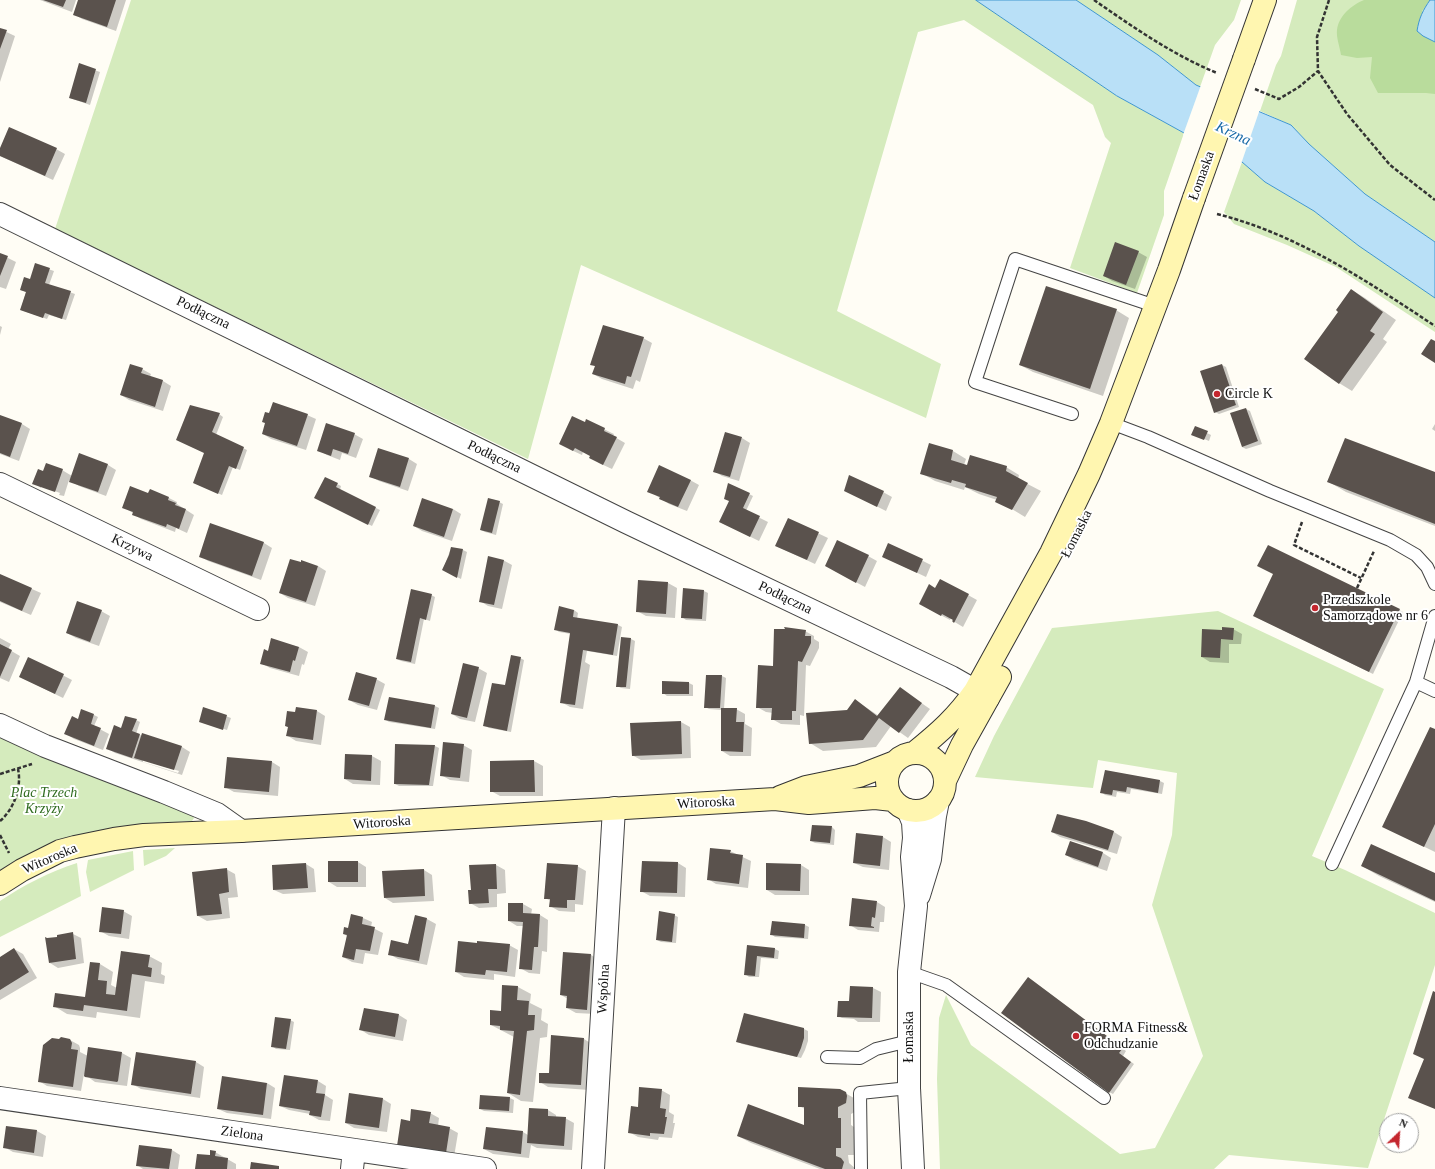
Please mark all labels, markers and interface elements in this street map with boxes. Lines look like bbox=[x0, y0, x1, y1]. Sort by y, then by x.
water label: Krzna bbox=[1213, 118, 1253, 150]
street label: Łomaska bbox=[1185, 149, 1219, 203]
street label: Podłączna bbox=[173, 293, 233, 333]
place label: Circle K bbox=[1225, 386, 1273, 402]
marker: Circle K bbox=[1212, 389, 1222, 399]
street label: Podłączna bbox=[464, 437, 524, 477]
street label: Łomaska bbox=[1058, 507, 1096, 561]
street label: Krzywa bbox=[108, 531, 156, 565]
street label: Podłączna bbox=[755, 578, 815, 618]
place label: Przedszkole Samorządowe nr 6 bbox=[1323, 592, 1428, 624]
marker: Przedszkole Samorządowe nr 6 bbox=[1310, 603, 1320, 613]
park label: Plac Trzech Krzyży bbox=[11, 785, 77, 818]
street label: Witoroska bbox=[677, 793, 735, 813]
street label: Witoroska bbox=[353, 813, 411, 833]
street label: Witoroska bbox=[20, 840, 80, 878]
street label: Wspólna bbox=[594, 964, 614, 1014]
street label: Łomaska bbox=[901, 1011, 917, 1063]
place label: FORMA Fitness& Odchudzanie bbox=[1084, 1020, 1188, 1052]
marker: FORMA Fitness& Odchudzanie bbox=[1071, 1031, 1081, 1041]
north arrow bbox=[1379, 1113, 1419, 1153]
text: N bbox=[1398, 1116, 1410, 1130]
street label: Zielona bbox=[220, 1123, 264, 1145]

